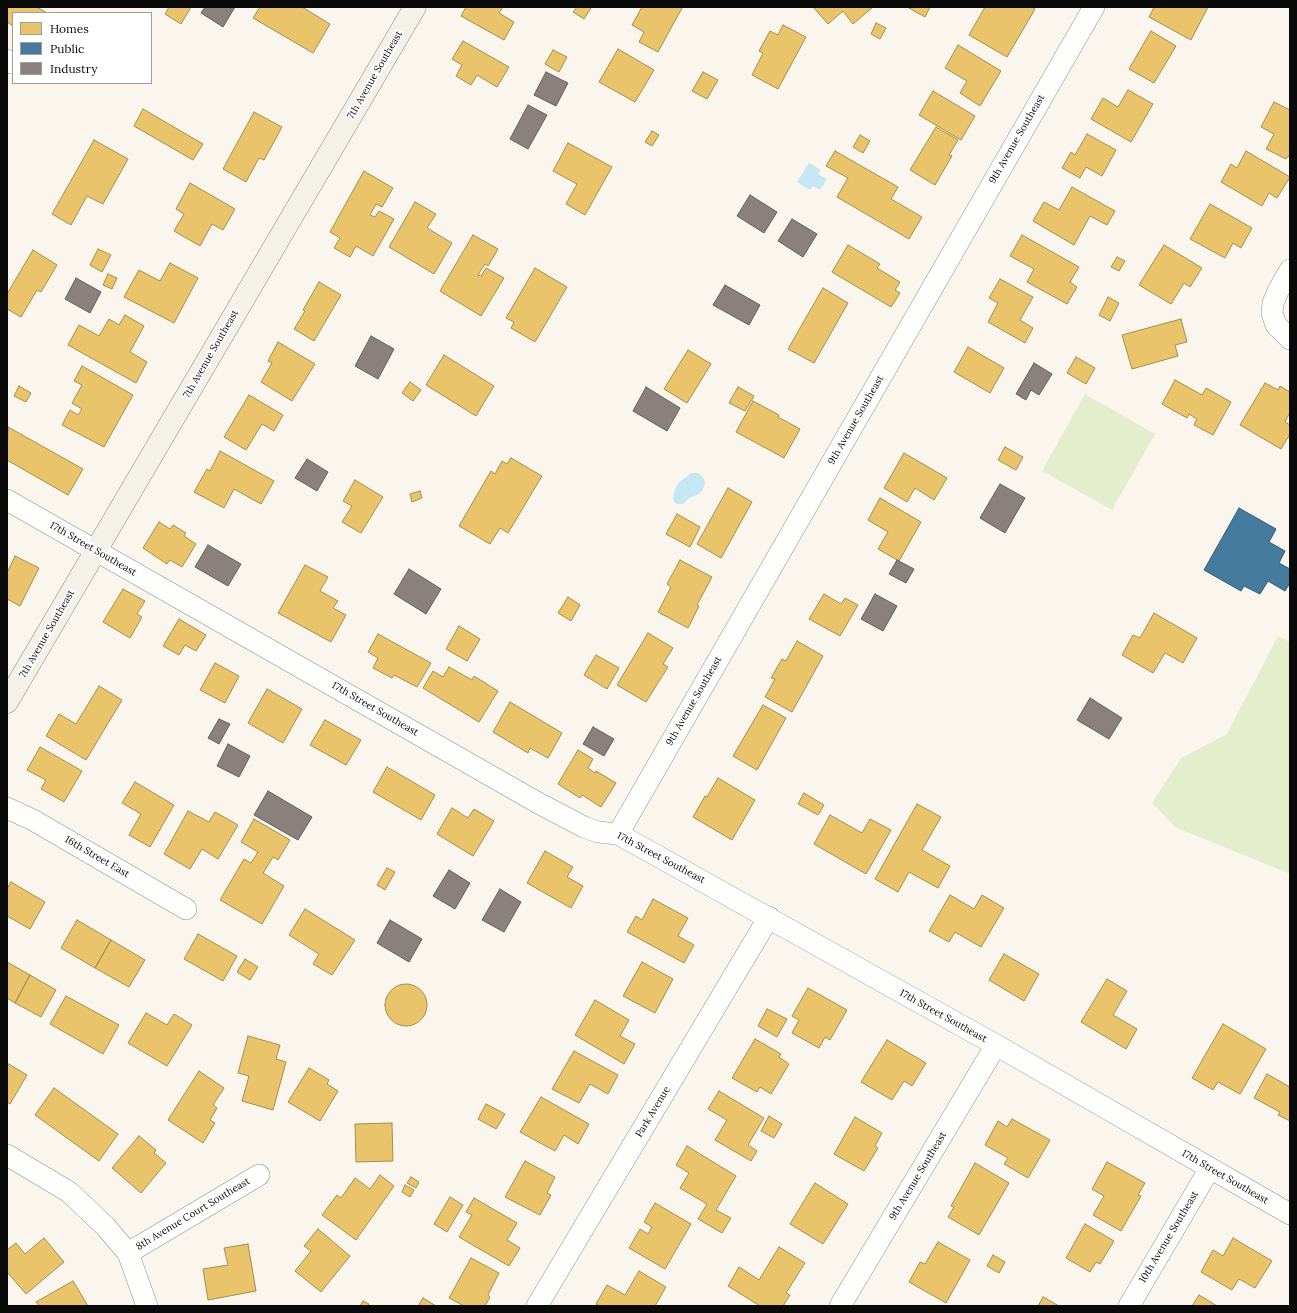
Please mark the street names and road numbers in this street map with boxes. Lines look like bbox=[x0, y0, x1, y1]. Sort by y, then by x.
street label: 7th Avenue Southeast bbox=[345, 29, 405, 121]
street label: 9th Avenue Southeast bbox=[986, 92, 1048, 186]
street label: 7th Avenue Southeast bbox=[181, 308, 241, 400]
street label: 9th Avenue Southeast bbox=[825, 373, 887, 467]
street label: 17th Street Southeast bbox=[48, 519, 138, 579]
street label: 7th Avenue Southeast bbox=[17, 588, 77, 680]
street label: 9th Avenue Southeast bbox=[663, 654, 725, 748]
street label: 17th Street Southeast bbox=[330, 679, 420, 739]
street label: 17th Street Southeast bbox=[615, 830, 707, 886]
street label: 16th Street East bbox=[62, 834, 132, 880]
street label: 17th Street Southeast bbox=[897, 987, 989, 1045]
street label: Park Avenue bbox=[633, 1084, 673, 1140]
street label: 9th Avenue Southeast bbox=[887, 1130, 949, 1222]
street label: 17th Street Southeast bbox=[1180, 1147, 1270, 1207]
street label: 8th Avenue Court Southeast bbox=[134, 1175, 252, 1253]
street label: 10th Avenue Southeast bbox=[1137, 1189, 1201, 1285]

